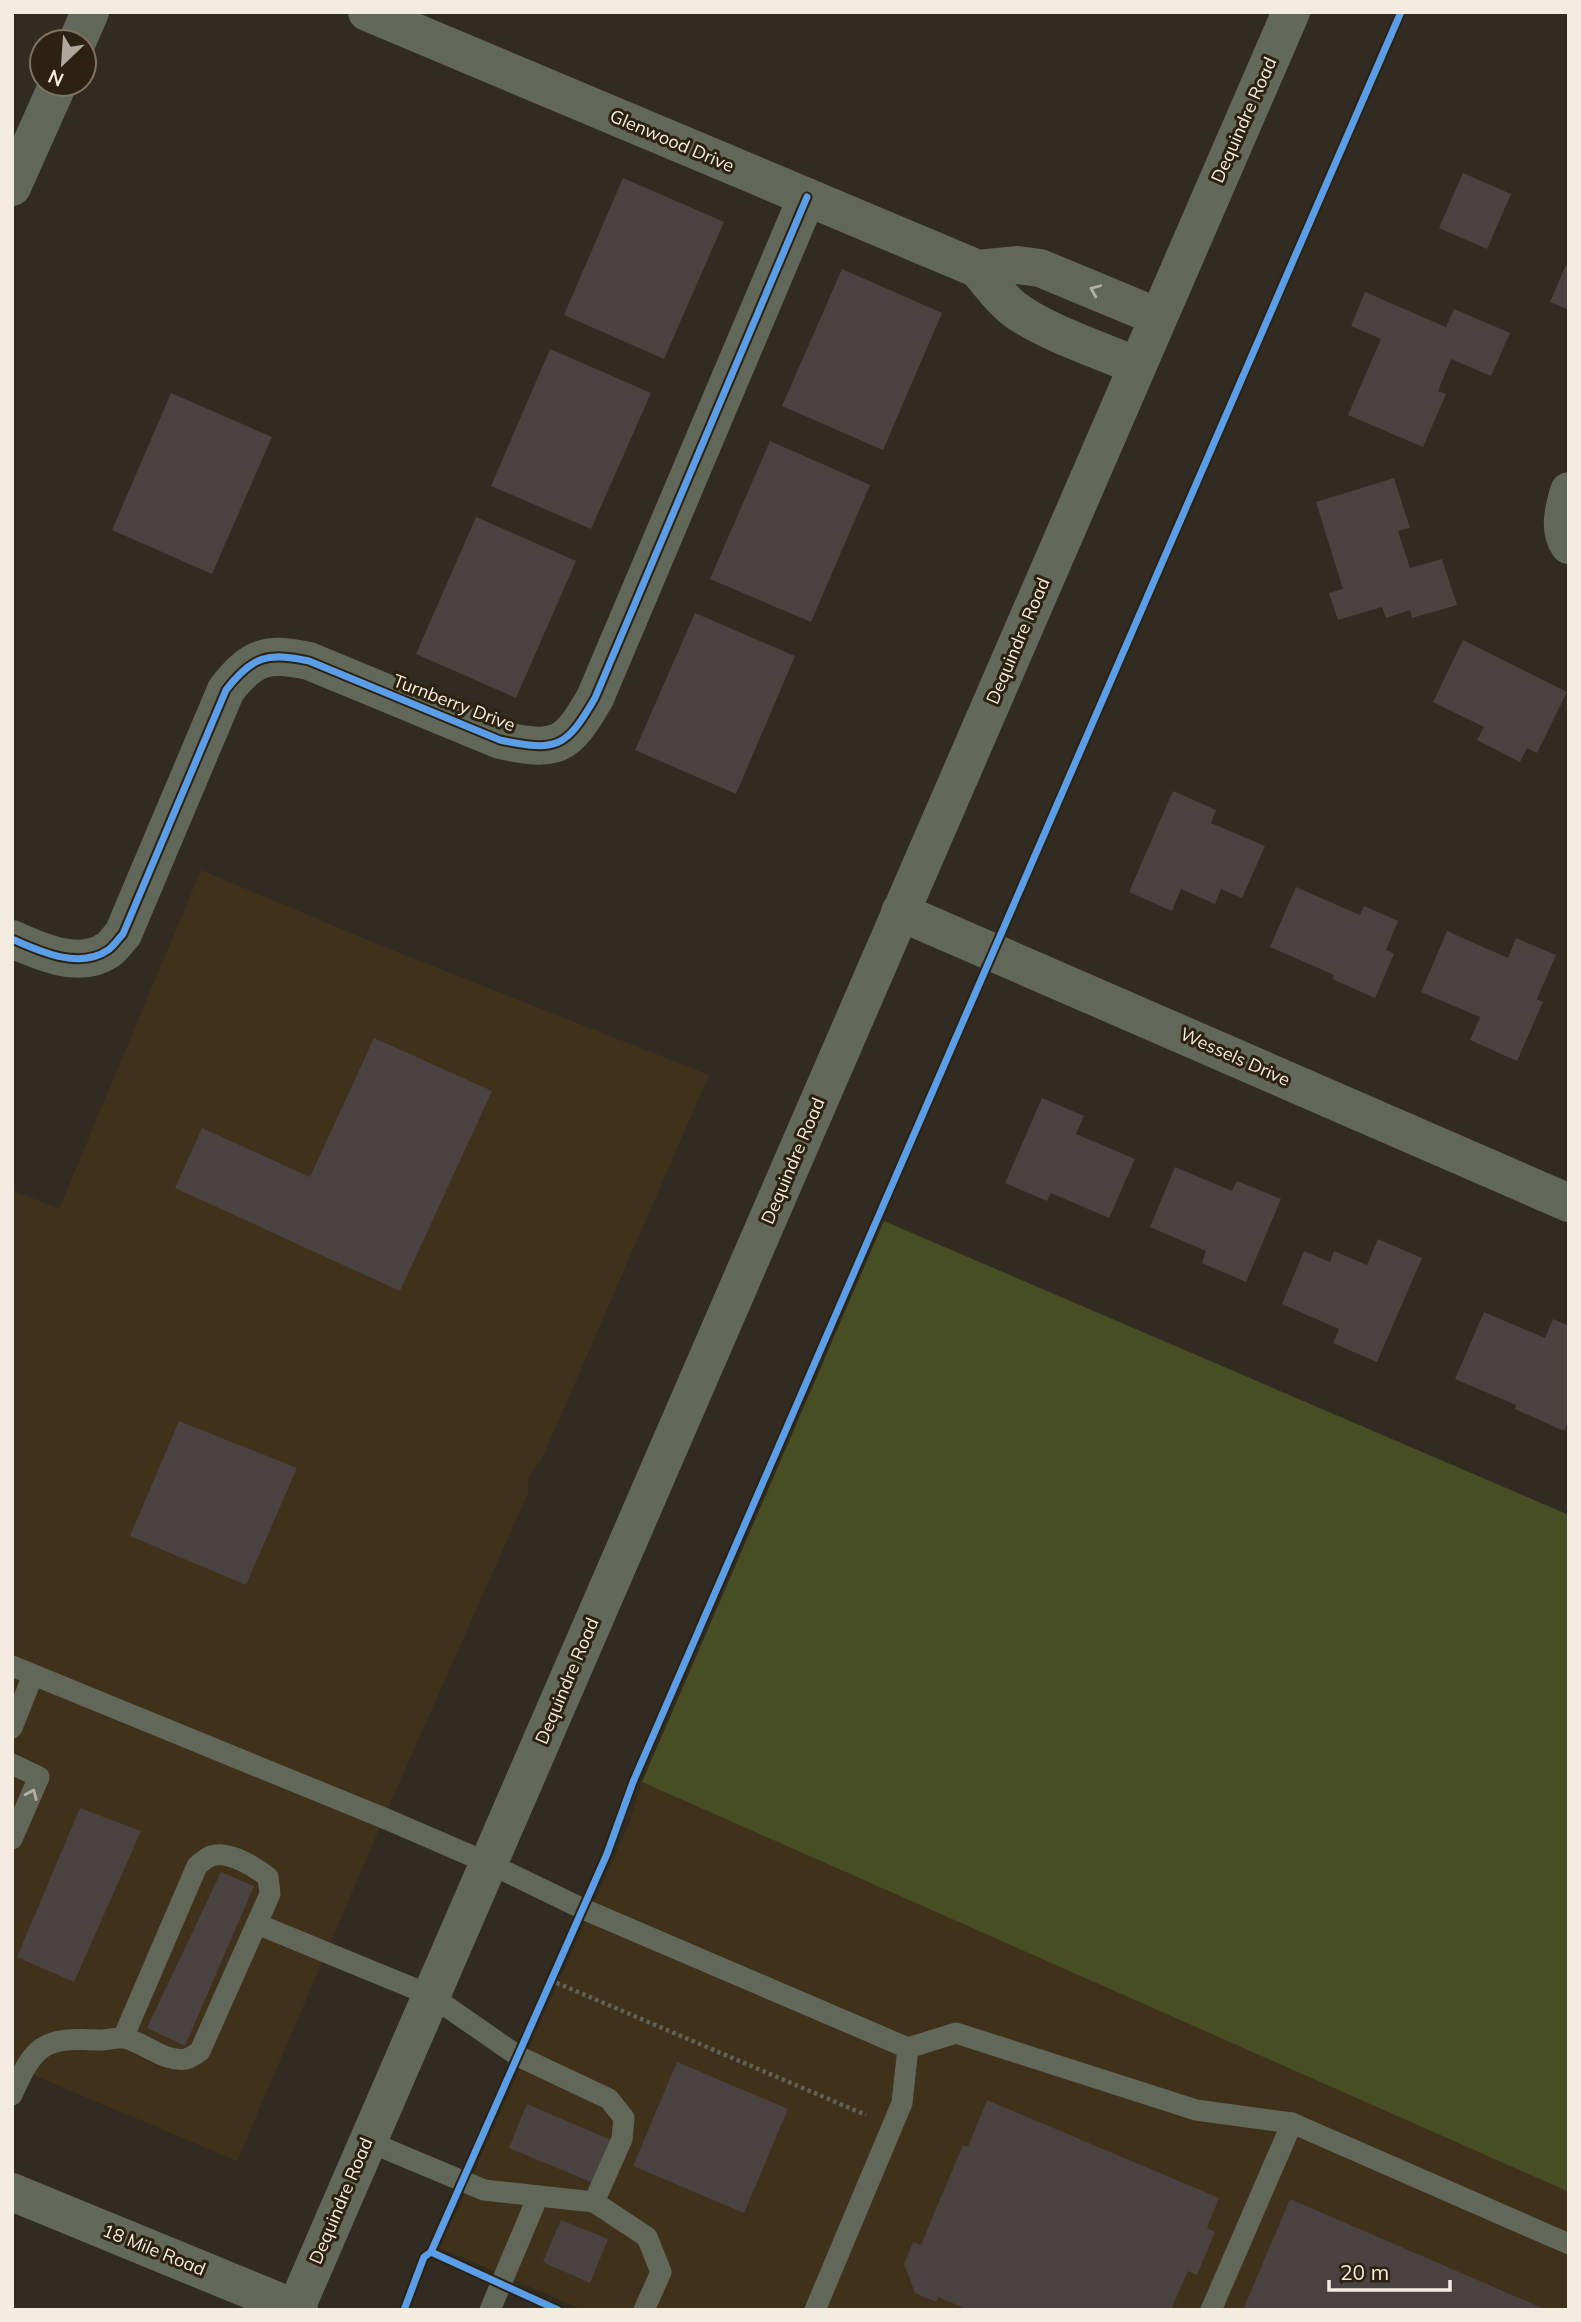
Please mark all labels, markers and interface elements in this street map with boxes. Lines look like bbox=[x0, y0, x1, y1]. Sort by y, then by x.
north arrow bbox=[28, 28, 98, 98]
street label: Dequindre Road bbox=[1206, 53, 1282, 186]
text: N bbox=[44, 64, 67, 92]
street label: Glenwood Drive bbox=[607, 104, 738, 177]
one-way arrow bbox=[1090, 284, 1103, 298]
street label: Dequindre Road bbox=[981, 574, 1055, 707]
street label: Turnberry Drive bbox=[390, 669, 519, 736]
street label: Wessels Drive bbox=[1177, 1022, 1294, 1091]
street label: Dequindre Road bbox=[756, 1094, 830, 1227]
street label: Dequindre Road bbox=[530, 1614, 604, 1747]
one-way arrow bbox=[24, 1789, 38, 1802]
street label: Dequindre Road bbox=[304, 2134, 378, 2267]
street label: 18 Mile Road bbox=[99, 2218, 209, 2281]
scale bar bbox=[1329, 2248, 1450, 2292]
text: 20 m bbox=[1340, 2259, 1389, 2285]

